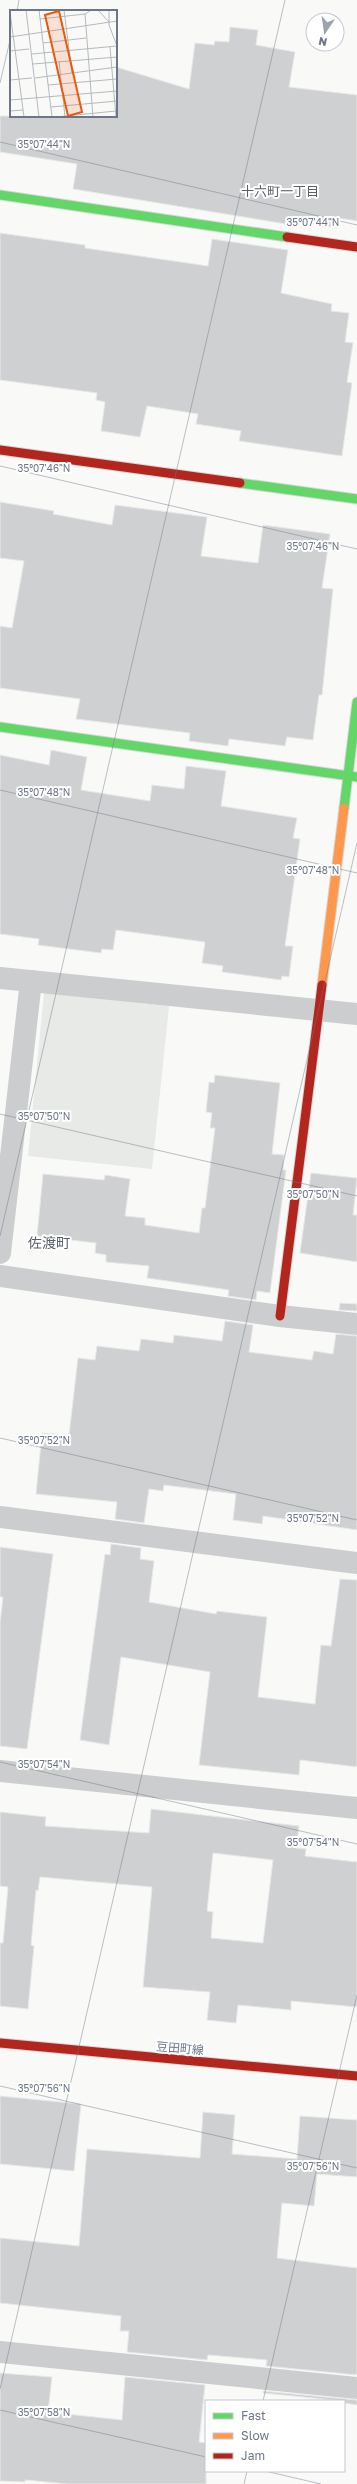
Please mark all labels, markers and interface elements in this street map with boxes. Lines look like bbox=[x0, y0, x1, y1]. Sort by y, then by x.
inset map bbox=[10, 10, 117, 117]
north arrow bbox=[305, 12, 345, 52]
text: N bbox=[317, 35, 328, 50]
text: 35°07'44"N bbox=[18, 138, 70, 150]
district label: 十六町一丁目 bbox=[241, 183, 319, 199]
text: 35°07'44"N bbox=[287, 216, 339, 228]
text: 35°07'46"N bbox=[18, 462, 70, 474]
text: 35°07'46"N bbox=[287, 540, 339, 552]
text: 35°07'48"N bbox=[18, 786, 70, 798]
text: 35°07'48"N bbox=[287, 864, 339, 876]
text: 35°07'50"N bbox=[18, 1110, 70, 1122]
text: 35°07'50"N bbox=[287, 1188, 339, 1200]
district label: 佐渡町 bbox=[28, 1234, 70, 1251]
text: 35°07'52"N bbox=[18, 1434, 70, 1446]
text: 35°07'52"N bbox=[287, 1512, 339, 1524]
text: 35°07'54"N bbox=[18, 1758, 70, 1770]
text: 35°07'54"N bbox=[287, 1836, 339, 1848]
street label: 豆田町線 bbox=[155, 2038, 205, 2058]
text: 35°07'56"N bbox=[18, 2082, 70, 2094]
text: 35°07'56"N bbox=[287, 2160, 339, 2172]
legend bbox=[205, 2400, 345, 2472]
text: 35°07'58"N bbox=[18, 2406, 70, 2418]
text: Fast bbox=[241, 2408, 266, 2423]
text: Slow bbox=[241, 2428, 269, 2443]
text: Jam bbox=[241, 2448, 265, 2463]

